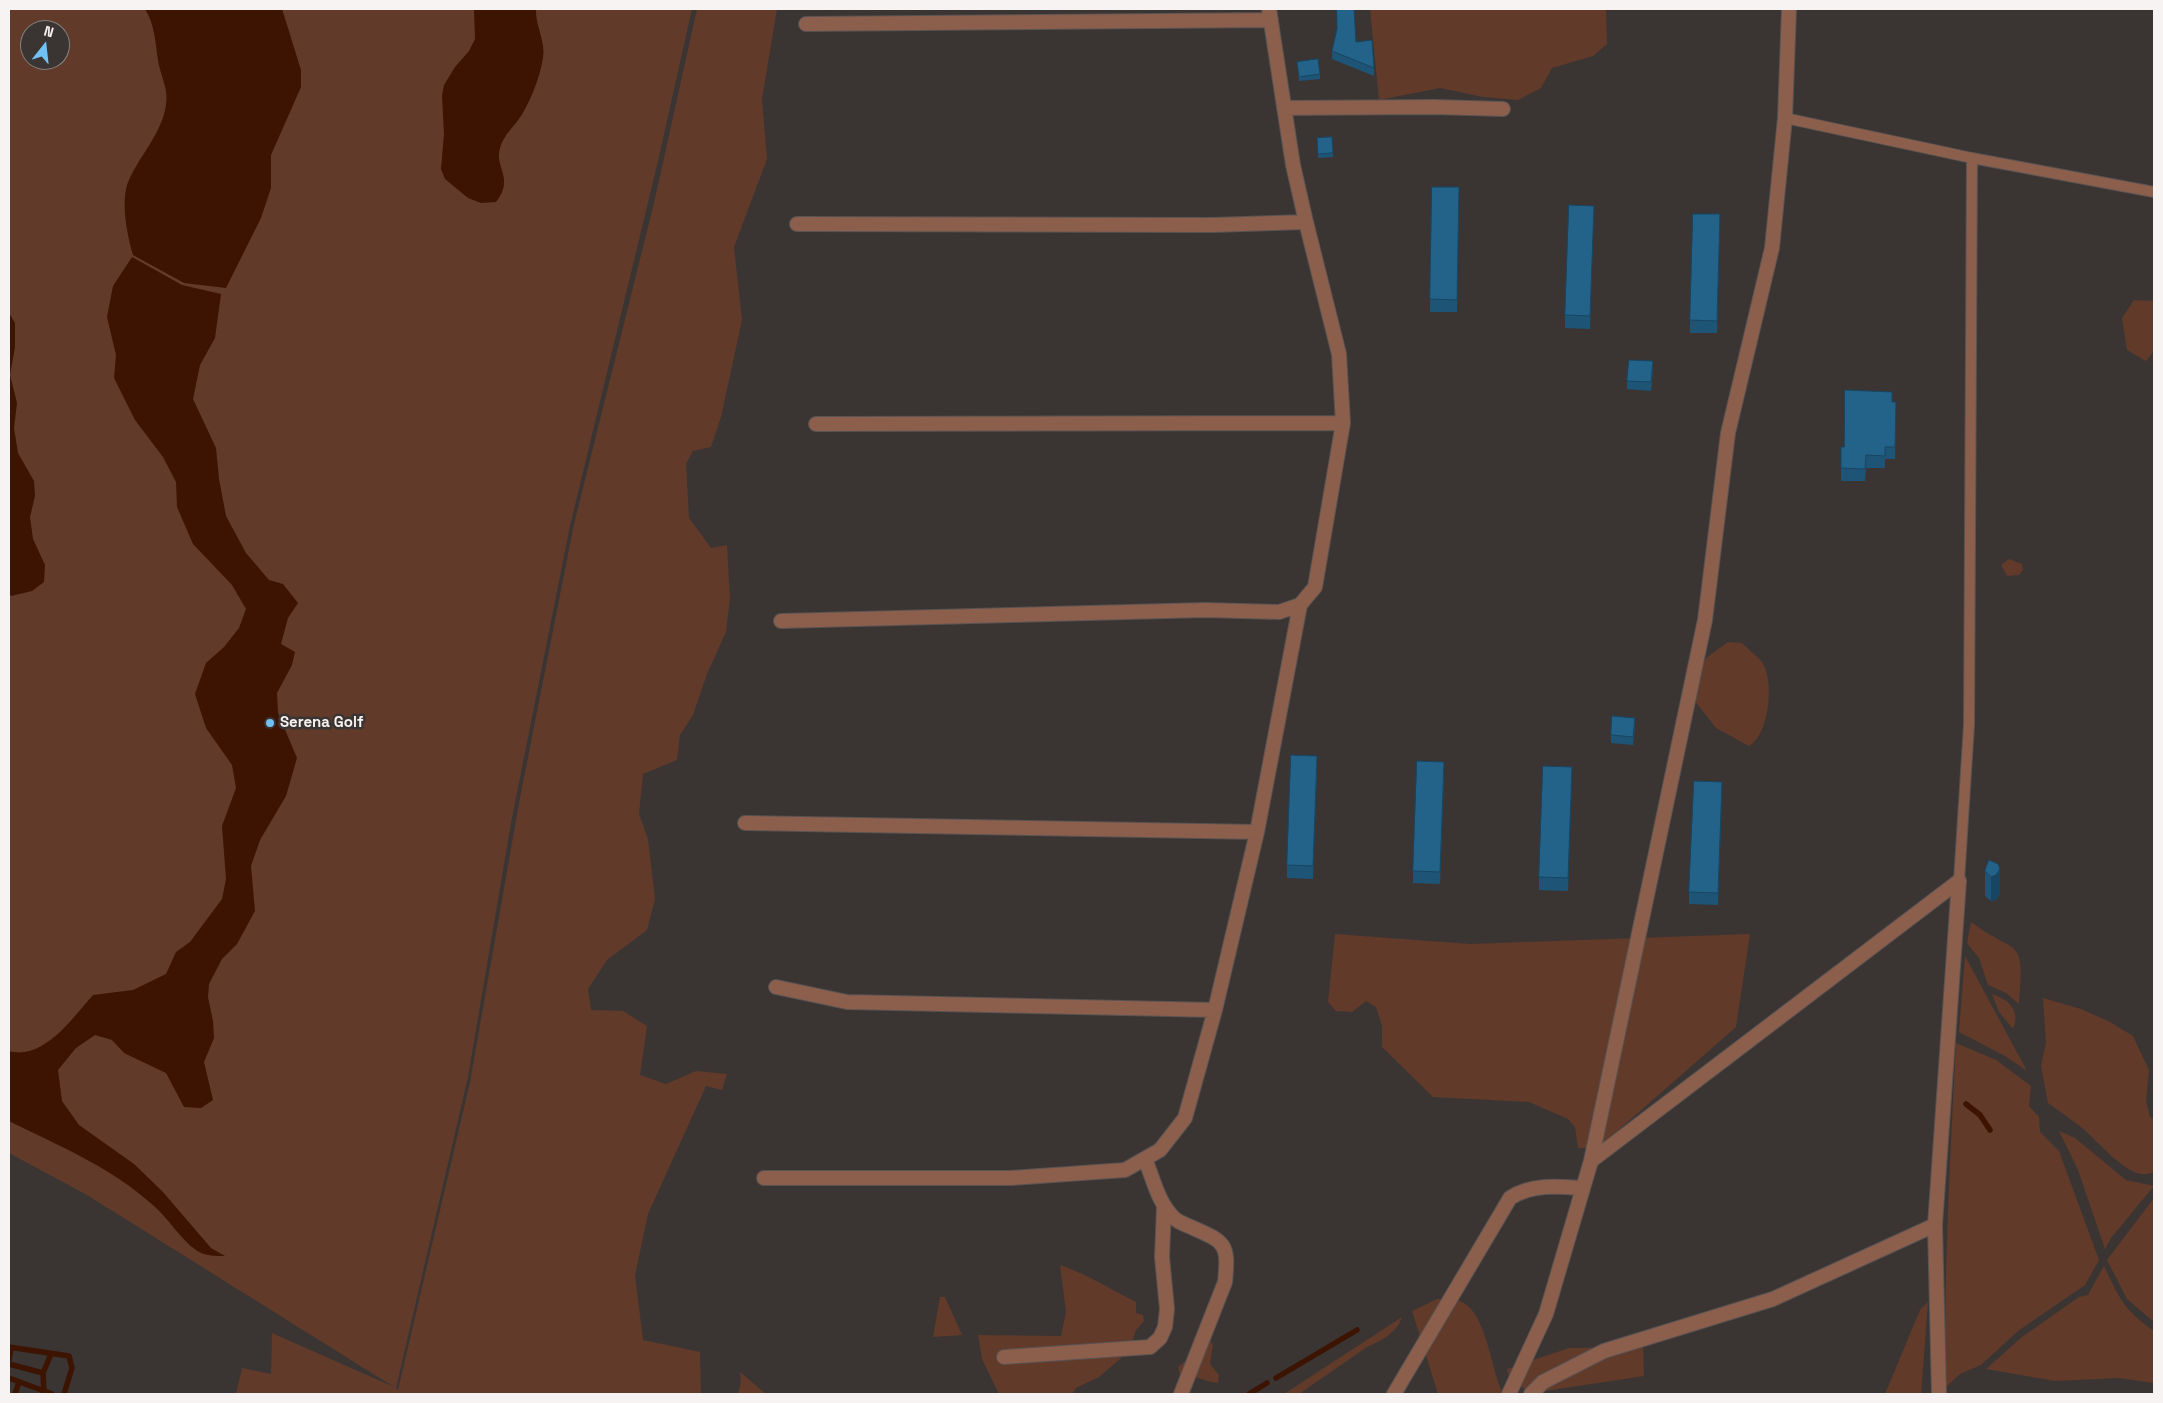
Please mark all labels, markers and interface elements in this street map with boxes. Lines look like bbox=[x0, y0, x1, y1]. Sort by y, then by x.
north arrow bbox=[20, 20, 70, 70]
text: N bbox=[42, 22, 56, 41]
place label: Serena Golf bbox=[280, 714, 363, 732]
marker: Serena Golf bbox=[264, 717, 276, 729]

